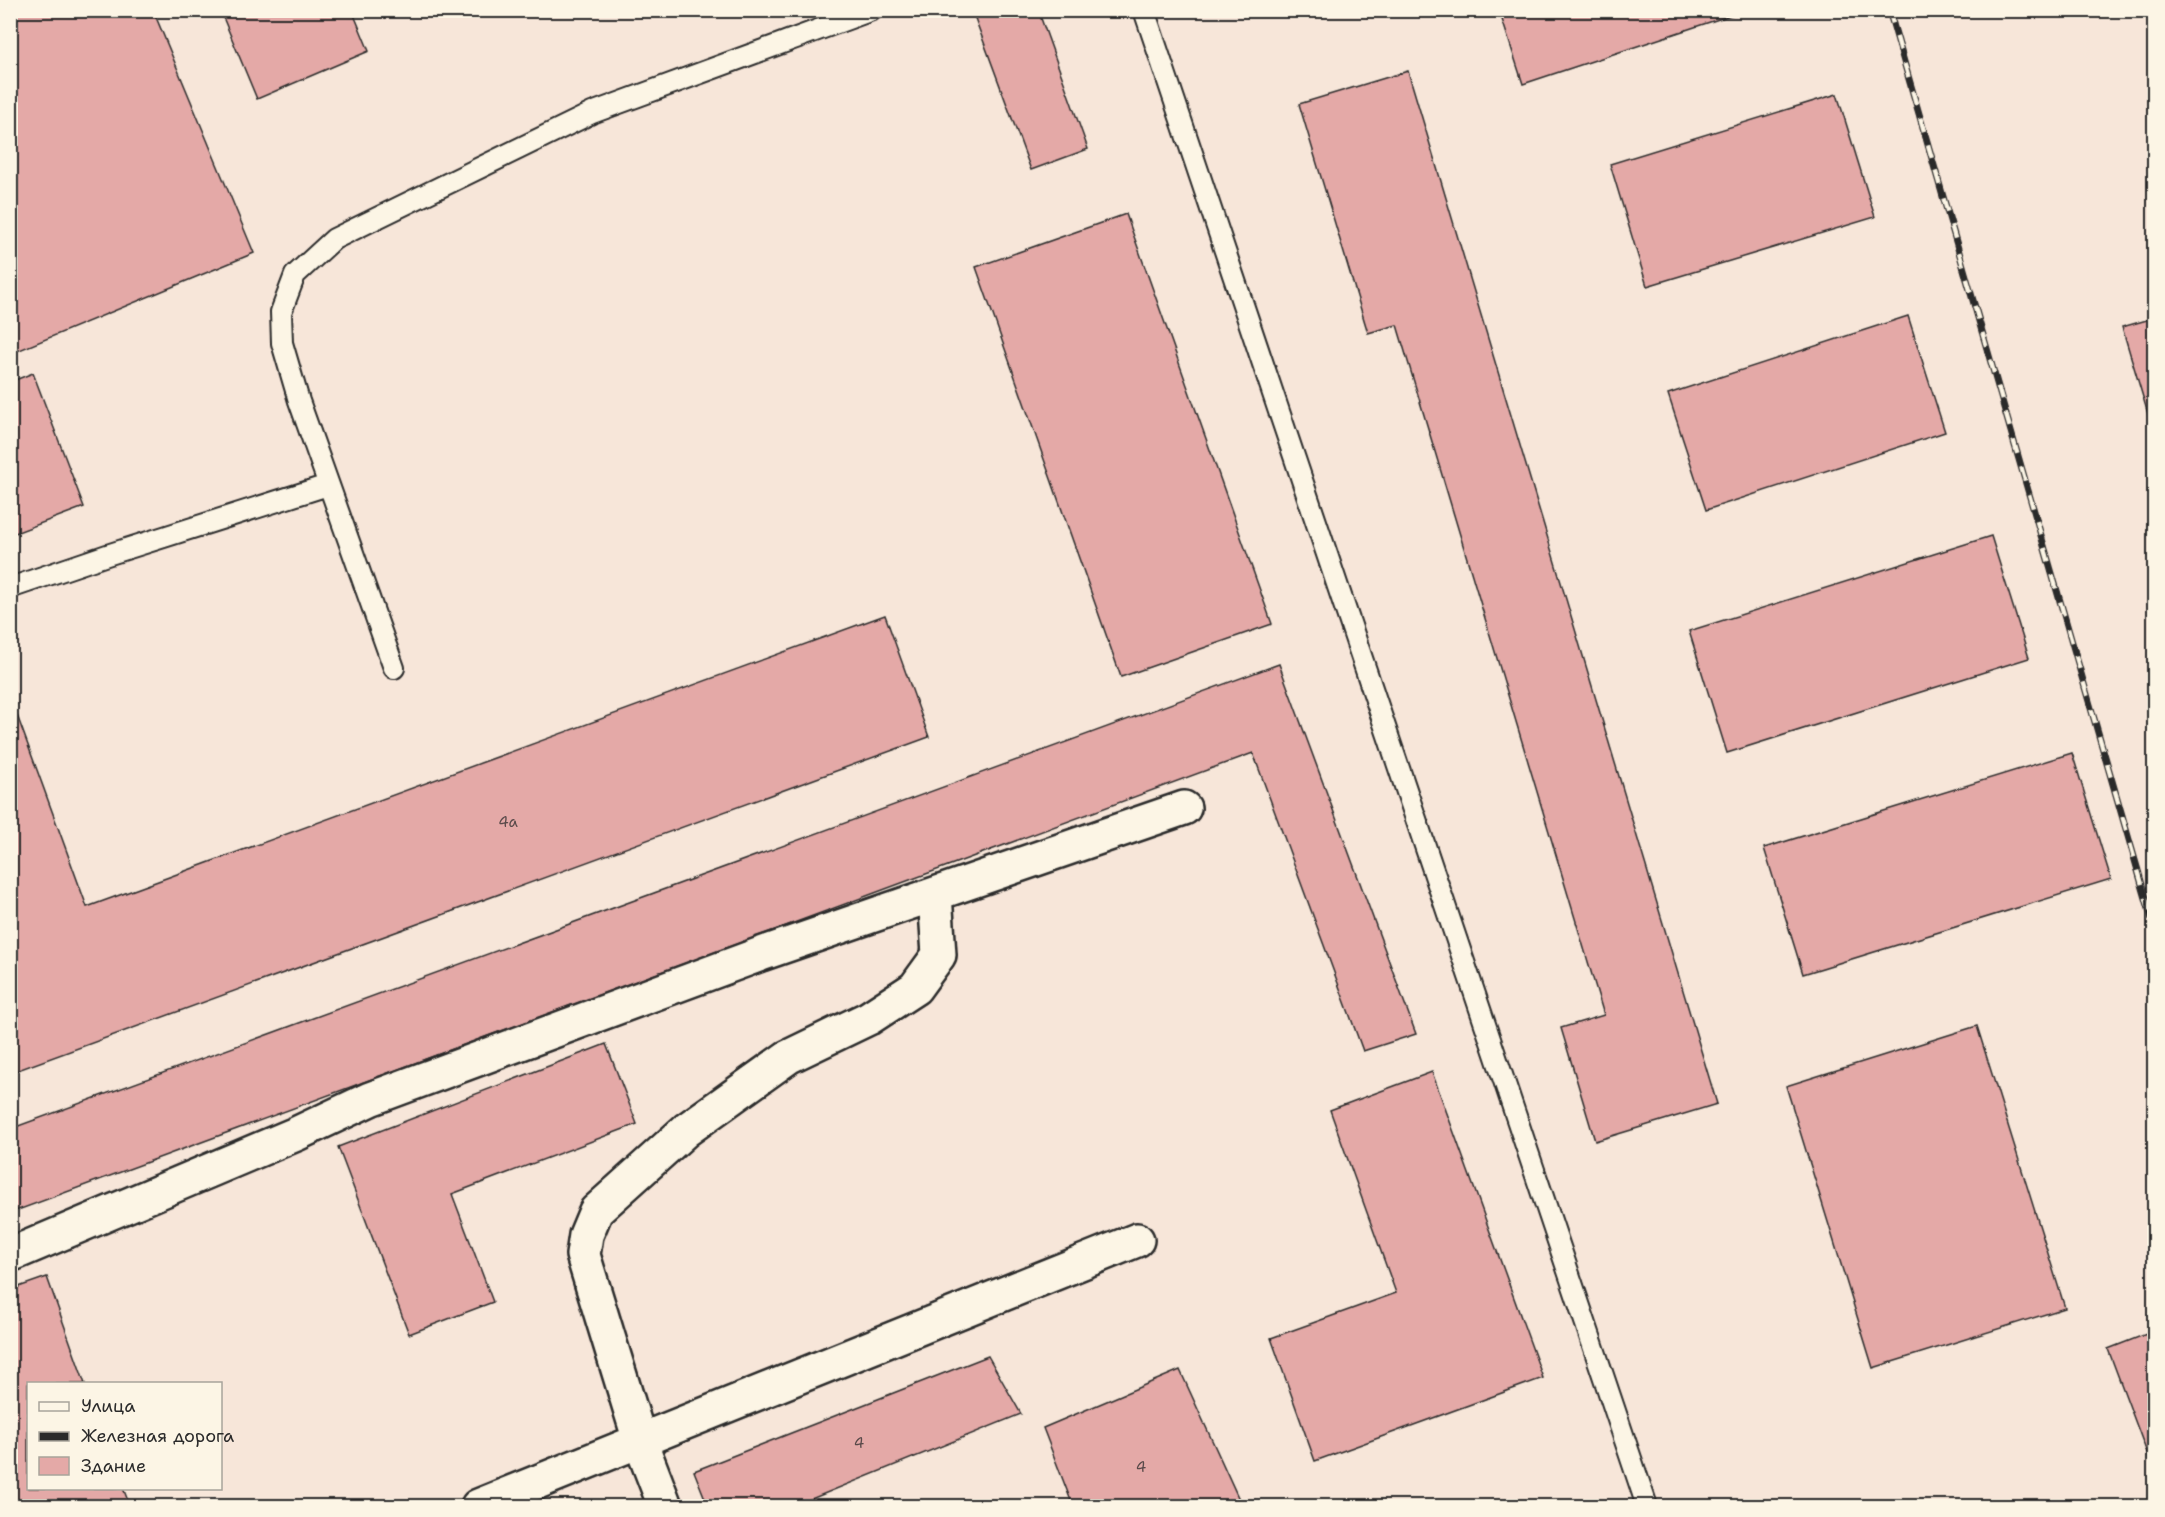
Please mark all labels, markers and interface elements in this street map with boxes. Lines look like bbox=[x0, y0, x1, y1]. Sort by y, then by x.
house number: 4a bbox=[498, 812, 518, 832]
legend bbox=[27, 1382, 222, 1490]
text: Улица bbox=[81, 1394, 135, 1418]
text: Железная дорога bbox=[81, 1424, 234, 1448]
house number: 4 bbox=[854, 1433, 864, 1453]
text: Здание bbox=[81, 1454, 146, 1478]
house number: 4 bbox=[1136, 1457, 1146, 1477]

